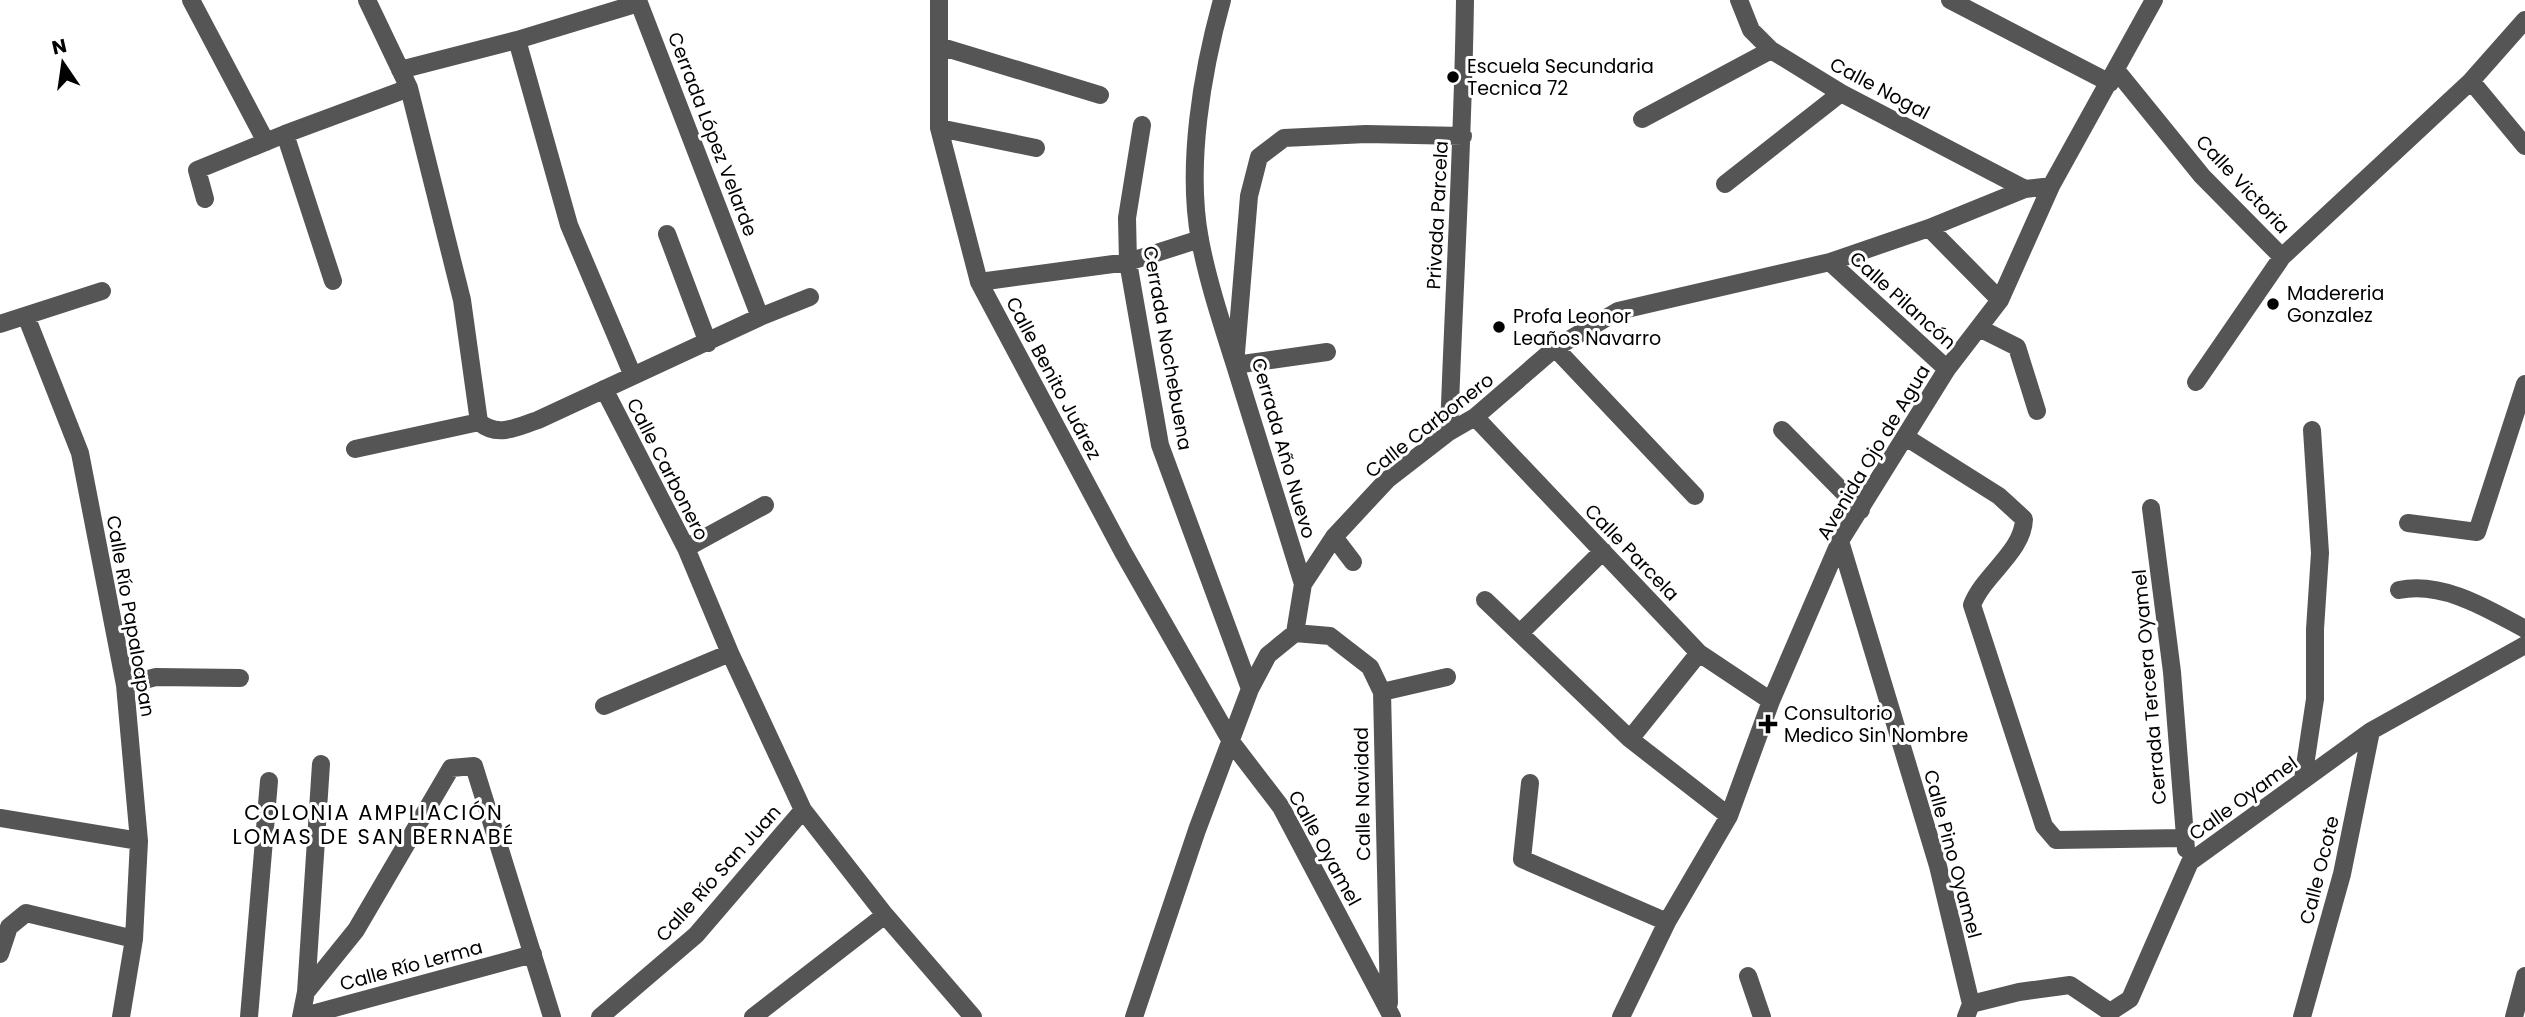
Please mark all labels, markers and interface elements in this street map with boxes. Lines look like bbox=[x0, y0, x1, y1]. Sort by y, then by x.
north arrow bbox=[28, 28, 98, 98]
street label: Cerrada López Velarde bbox=[661, 28, 764, 240]
text: N bbox=[49, 32, 69, 62]
street label: Calle Nogal bbox=[1825, 51, 1934, 126]
place label: Escuela Secundaria Tecnica 72 bbox=[1467, 53, 1654, 102]
marker: Escuela Secundaria Tecnica 72 bbox=[1445, 69, 1461, 85]
street label: Calle Victoria bbox=[2190, 129, 2296, 240]
street label: Privada Parcela bbox=[1420, 140, 1455, 290]
street label: Cerrada Nochebuena bbox=[1136, 244, 1199, 452]
street label: Calle Pilancón bbox=[1843, 245, 1962, 356]
place label: Madereria Gonzalez bbox=[2287, 280, 2384, 329]
street label: Calle Benito Juárez bbox=[999, 292, 1108, 464]
marker: Madereria Gonzalez bbox=[2265, 296, 2281, 312]
place label: Profa Leonor Leaños Navarro bbox=[1513, 303, 1661, 352]
marker: Profa Leonor Leaños Navarro bbox=[1491, 319, 1507, 335]
street label: Cerrada Año Nuevo bbox=[1245, 355, 1322, 542]
street label: Avenida Ojo de Agua bbox=[1810, 360, 1937, 545]
street label: Calle Carbonero bbox=[1359, 367, 1499, 484]
street label: Calle Carbonero bbox=[620, 393, 715, 545]
street label: Calle Parcela bbox=[1578, 498, 1685, 607]
street label: Calle Río Papaloapan bbox=[99, 513, 162, 719]
street label: Cerrada Tercera Oyamel bbox=[2126, 568, 2173, 806]
place label: Consultorio Medico Sin Nombre bbox=[1784, 700, 1968, 749]
marker: Consultorio Medico Sin Nombre bbox=[1758, 714, 1778, 734]
street label: Calle Navidad bbox=[1348, 727, 1377, 861]
street label: Calle Oyamel bbox=[2183, 750, 2303, 847]
street label: Calle Pino Oyamel bbox=[1917, 767, 1988, 941]
street label: Calle Oyamel bbox=[1282, 786, 1367, 911]
district label: COLONIA AMPLIACIÓN LOMAS DE SAN BERNABÉ bbox=[233, 798, 515, 851]
street label: Calle Río San Juan bbox=[650, 799, 787, 948]
street label: Calle Ocote bbox=[2293, 813, 2346, 927]
street label: Calle Río Lerma bbox=[337, 933, 485, 998]

